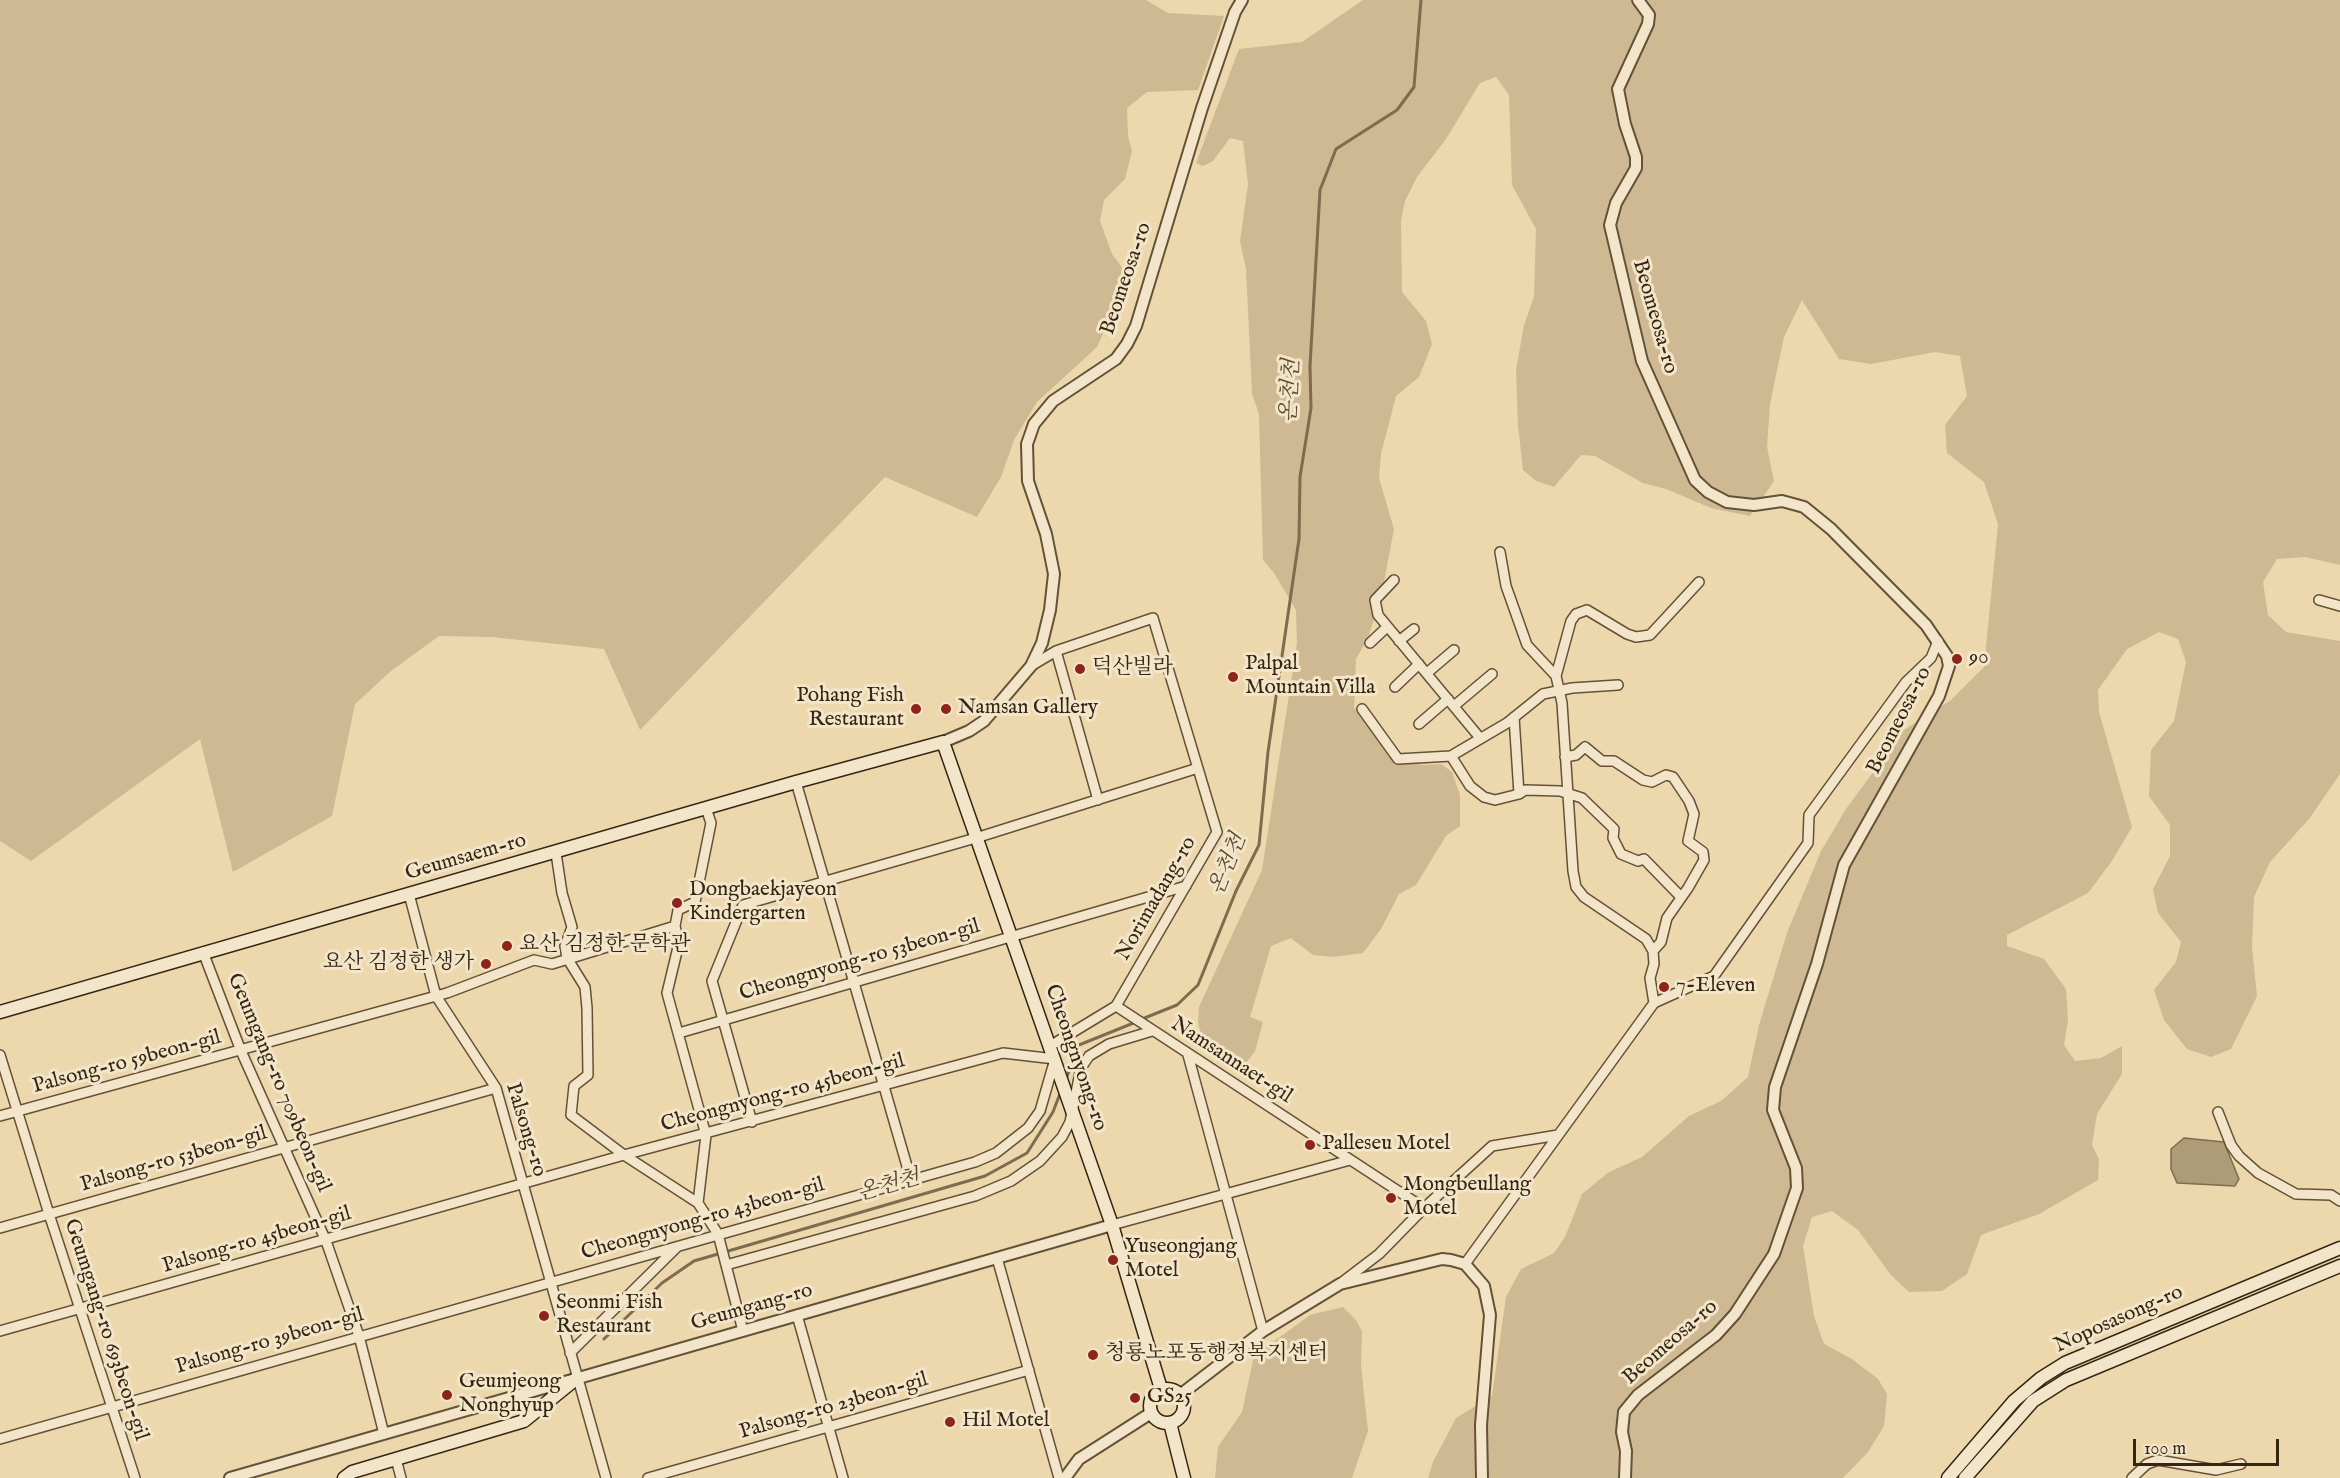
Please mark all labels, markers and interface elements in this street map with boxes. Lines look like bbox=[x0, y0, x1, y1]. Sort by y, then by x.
street label: Beomeosa-ro bbox=[1096, 219, 1158, 339]
street label: Beomeosa-ro bbox=[1626, 257, 1682, 377]
water label: 온천천 bbox=[1277, 358, 1307, 424]
place label: 90 bbox=[1969, 646, 1988, 672]
place label: Palpal Mountain Villa bbox=[1245, 652, 1375, 702]
marker: 90 bbox=[1950, 652, 1964, 666]
place label: 덕산빌라 bbox=[1092, 656, 1173, 682]
marker: 덕산빌라 bbox=[1073, 662, 1087, 676]
street label: Beomeosa-ro bbox=[1862, 663, 1938, 779]
marker: Palpal Mountain Villa bbox=[1226, 670, 1240, 684]
place label: Pohang Fish Restaurant bbox=[796, 684, 904, 734]
place label: Namsan Gallery bbox=[958, 696, 1098, 722]
marker: Pohang Fish Restaurant bbox=[909, 702, 923, 716]
marker: Namsan Gallery bbox=[939, 702, 953, 716]
street label: Geumsaem-ro bbox=[403, 829, 529, 887]
water label: 온천천 bbox=[1205, 830, 1253, 900]
street label: Norimadang-ro bbox=[1111, 832, 1203, 966]
place label: Dongbaekjayeon Kindergarten bbox=[689, 878, 837, 928]
marker: Dongbaekjayeon Kindergarten bbox=[670, 896, 684, 910]
street label: Cheongnyong-ro 53beon-gil bbox=[737, 915, 983, 1007]
place label: 요산 김정한 문학관 bbox=[519, 933, 690, 959]
marker: 요산 김정한 문학관 bbox=[500, 939, 514, 953]
place label: 요산 김정한 생가 bbox=[323, 951, 474, 977]
marker: 요산 김정한 생가 bbox=[479, 957, 493, 971]
street label: Geumgang-ro 709beon-gil bbox=[220, 970, 336, 1196]
place label: 7-Eleven bbox=[1676, 974, 1755, 1000]
marker: 7-Eleven bbox=[1657, 980, 1671, 994]
street label: Cheongnyong-ro bbox=[1038, 981, 1112, 1135]
street label: Namsannaet-gil bbox=[1165, 1012, 1297, 1110]
street label: Palsong-ro 59beon-gil bbox=[30, 1026, 224, 1100]
street label: Cheongnyong-ro 45beon-gil bbox=[658, 1049, 908, 1139]
street label: Palsong-ro bbox=[499, 1080, 551, 1180]
street label: Palsong-ro 53beon-gil bbox=[78, 1121, 270, 1199]
place label: Palleseu Motel bbox=[1322, 1132, 1450, 1158]
marker: Palleseu Motel bbox=[1303, 1138, 1317, 1152]
water label: 온천천 bbox=[855, 1166, 923, 1208]
street label: Cheongnyong-ro 43beon-gil bbox=[579, 1173, 827, 1267]
place label: Mongbeullang Motel bbox=[1403, 1173, 1531, 1223]
marker: Mongbeullang Motel bbox=[1384, 1191, 1398, 1205]
street label: Palsong-ro 45beon-gil bbox=[160, 1202, 354, 1280]
street label: Geumgang-ro 693beon-gil bbox=[57, 1216, 153, 1444]
place label: Yuseongjang Motel bbox=[1125, 1235, 1237, 1285]
marker: Yuseongjang Motel bbox=[1106, 1253, 1120, 1267]
street label: Geumgang-ro bbox=[688, 1279, 816, 1337]
street label: Noposasong-ro bbox=[2051, 1280, 2187, 1360]
place label: Seonmi Fish Restaurant bbox=[556, 1291, 663, 1341]
street label: Beomeosa-ro bbox=[1619, 1295, 1723, 1391]
street label: Palsong-ro 39beon-gil bbox=[173, 1303, 367, 1381]
marker: Seonmi Fish Restaurant bbox=[537, 1309, 551, 1323]
place label: 청룡노포동행정복지센터 bbox=[1105, 1342, 1328, 1368]
marker: 청룡노포동행정복지센터 bbox=[1086, 1348, 1100, 1362]
street label: Palsong-ro 23beon-gil bbox=[737, 1368, 931, 1446]
place label: Geumjeong Nonghyup bbox=[459, 1370, 561, 1420]
place label: GS25 bbox=[1147, 1385, 1192, 1411]
marker: Geumjeong Nonghyup bbox=[440, 1388, 454, 1402]
marker: GS25 bbox=[1128, 1391, 1142, 1405]
place label: Hil Motel bbox=[962, 1409, 1049, 1435]
marker: Hil Motel bbox=[943, 1415, 957, 1429]
scale bar bbox=[2136, 1427, 2282, 1465]
text: 100 m bbox=[2144, 1438, 2186, 1461]

